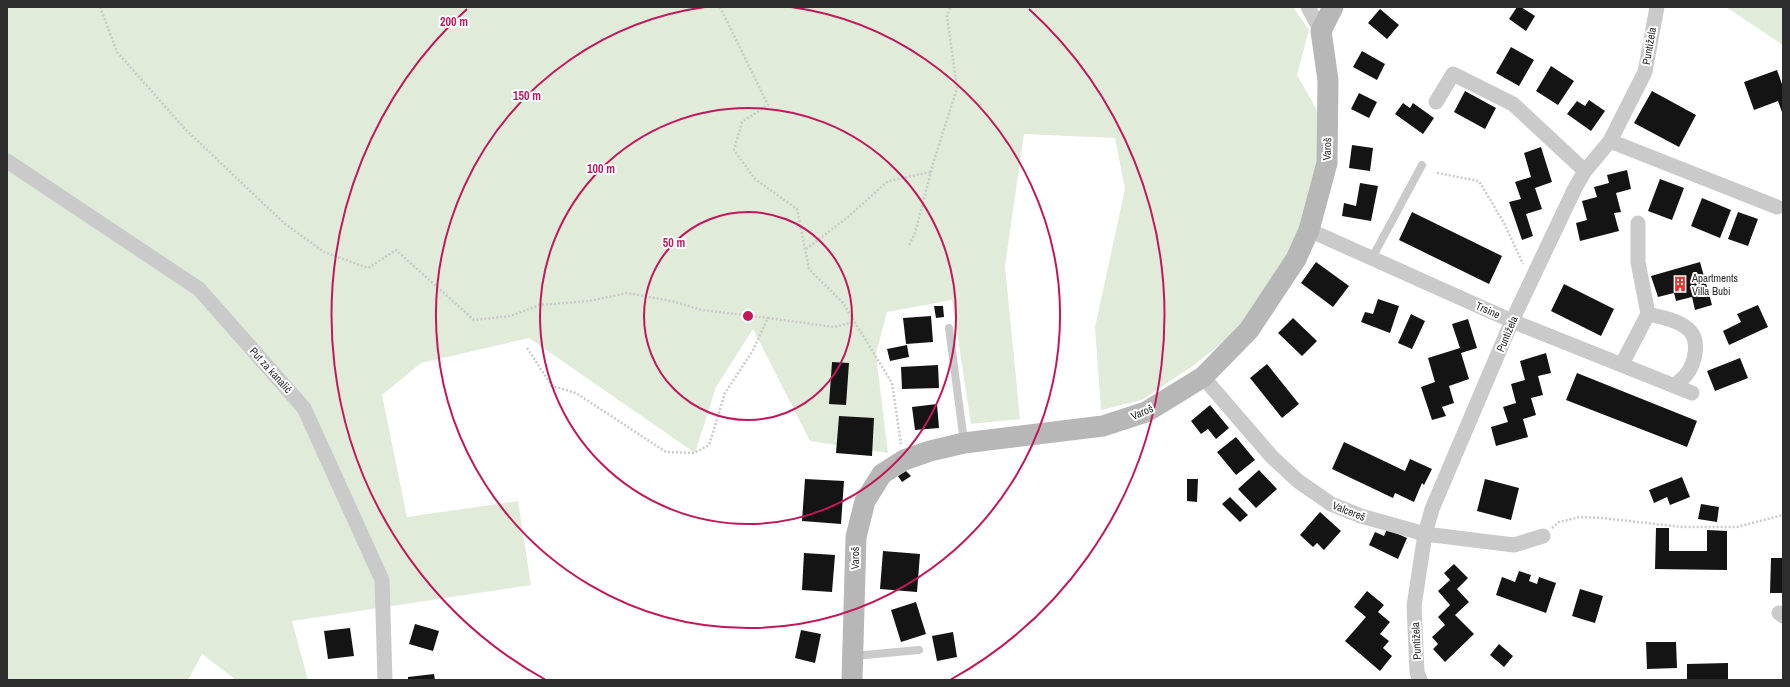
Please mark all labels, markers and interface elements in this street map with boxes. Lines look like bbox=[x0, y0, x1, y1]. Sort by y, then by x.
text: 200 m bbox=[440, 14, 468, 30]
street label: Puntižela bbox=[1639, 26, 1659, 66]
text: 150 m bbox=[513, 88, 541, 104]
street label: Varoš bbox=[1320, 137, 1334, 161]
text: 100 m bbox=[587, 161, 615, 177]
text: 50 m bbox=[663, 235, 685, 251]
place label: Apartments Villa Bubi bbox=[1691, 271, 1739, 298]
building icon: Apartments Villa Bubi bbox=[1671, 275, 1689, 293]
street label: Trsine bbox=[1474, 298, 1502, 322]
centre of rings bbox=[741, 309, 755, 323]
street label: Puntižela bbox=[1493, 314, 1521, 354]
street label: Put za kanalić bbox=[247, 344, 295, 396]
street label: Varoš bbox=[1129, 401, 1156, 423]
street label: Valcereš bbox=[1330, 498, 1368, 524]
street label: Varoš bbox=[848, 546, 862, 570]
street label: Puntižela bbox=[1408, 622, 1424, 660]

